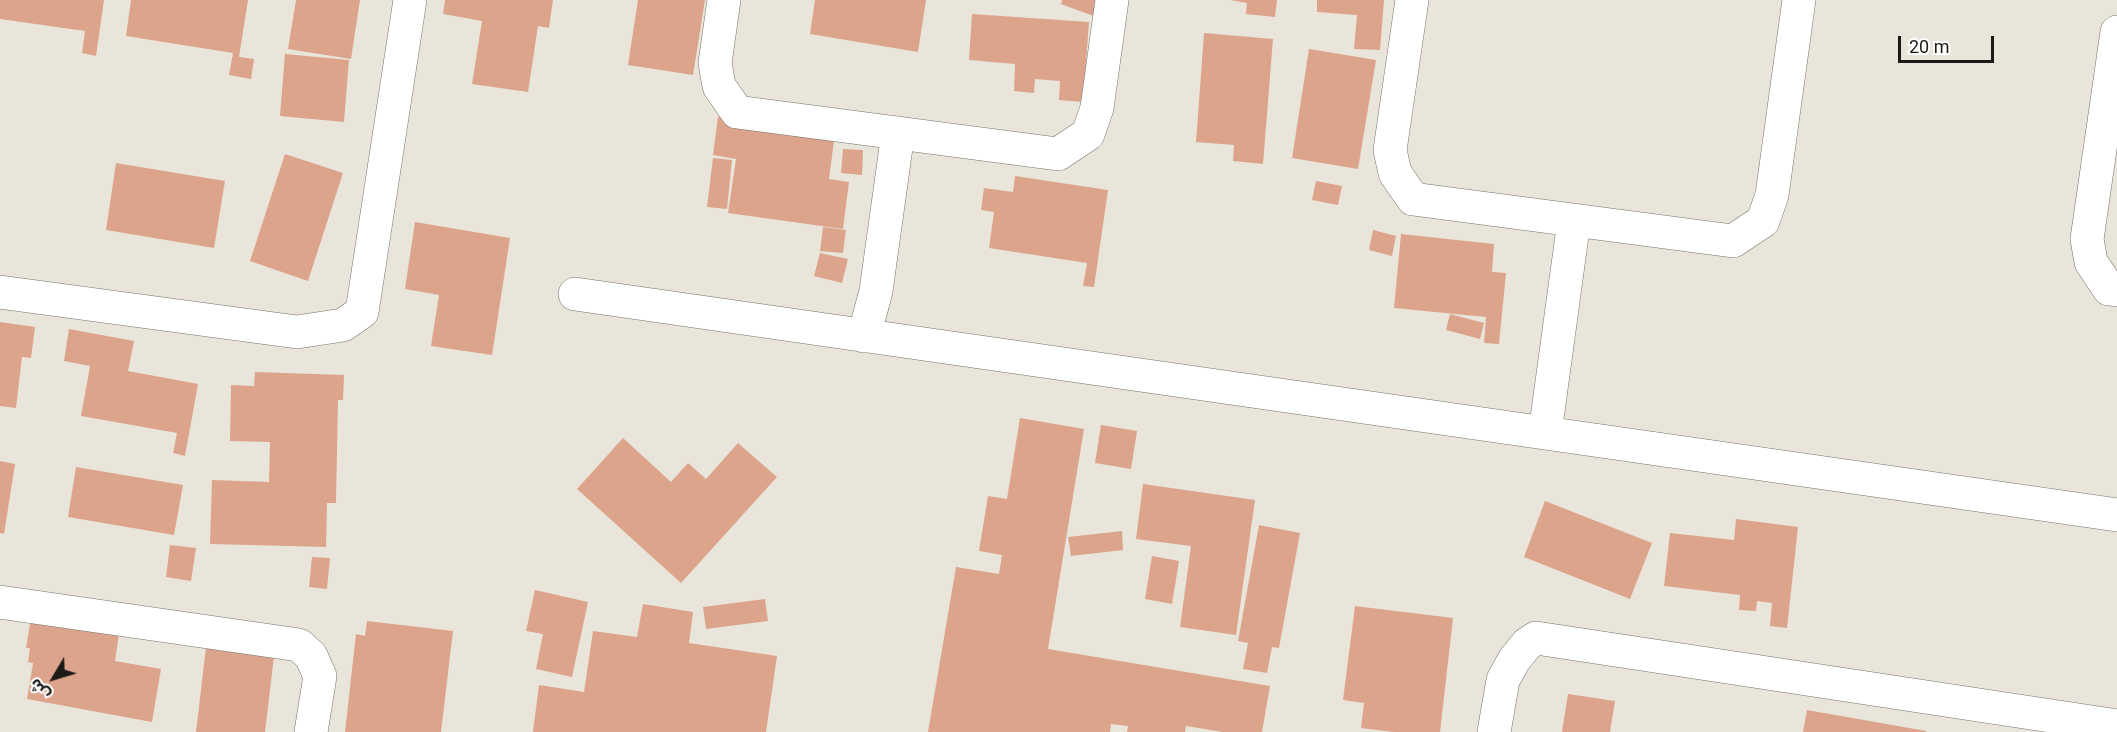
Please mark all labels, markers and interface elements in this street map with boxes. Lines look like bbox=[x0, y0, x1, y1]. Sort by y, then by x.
scale bar bbox=[1901, 24, 1997, 62]
text: 20 m bbox=[1909, 36, 1949, 57]
north arrow bbox=[24, 648, 84, 708]
text: ش bbox=[25, 675, 54, 704]

